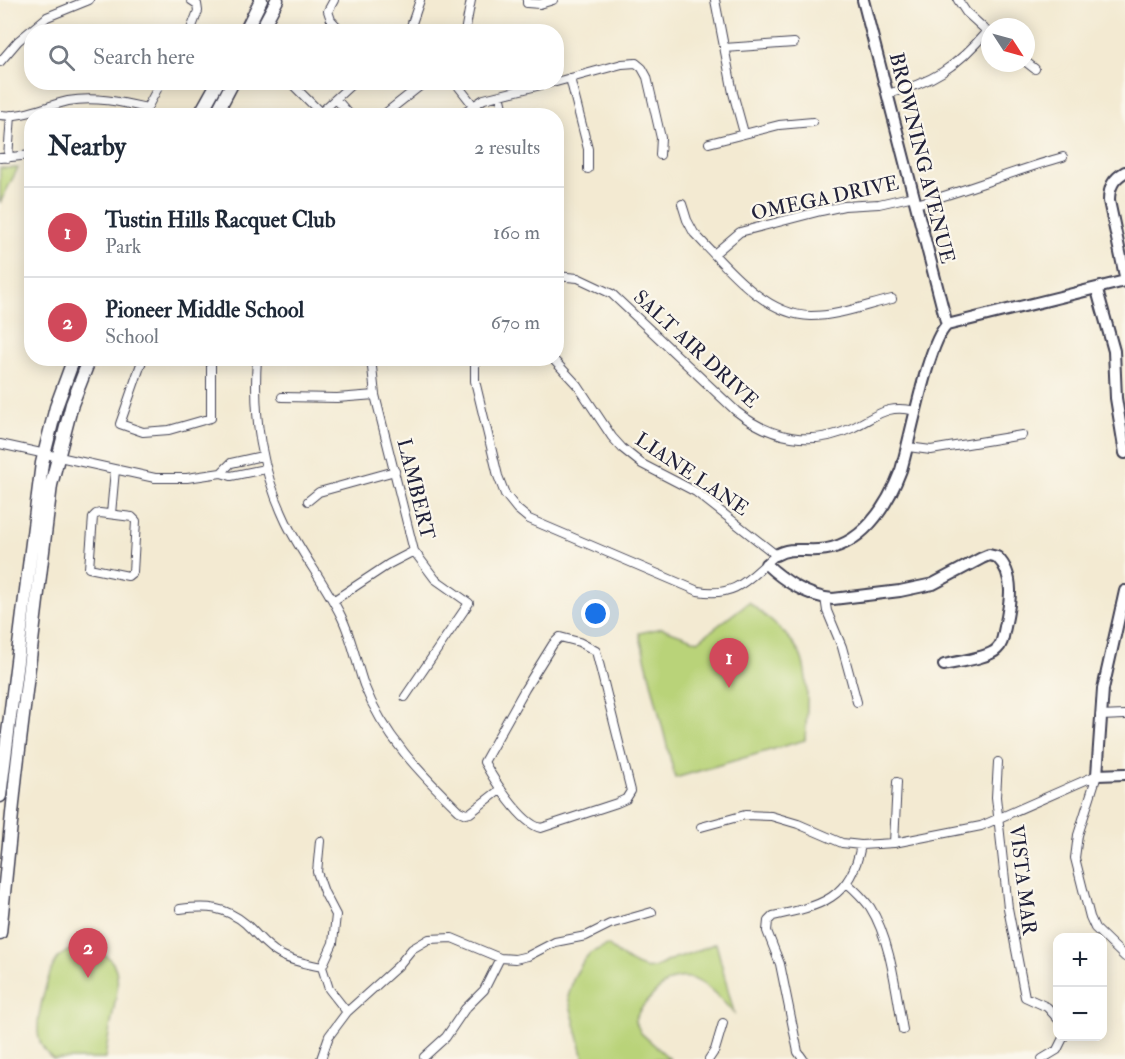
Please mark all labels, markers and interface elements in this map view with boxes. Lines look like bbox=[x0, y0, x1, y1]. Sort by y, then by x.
north arrow bbox=[981, 18, 1035, 72]
search box bbox=[24, 24, 564, 90]
icon: search bbox=[45, 41, 78, 74]
text: Search here bbox=[93, 43, 195, 71]
street label: BROWNING AVENUE bbox=[884, 50, 960, 266]
text: Nearby bbox=[48, 131, 126, 163]
text: 2 results bbox=[474, 135, 540, 160]
street label: OMEGA DRIVE bbox=[749, 170, 901, 226]
text: Tustin Hills Racquet Club bbox=[105, 206, 335, 234]
text: 1 bbox=[64, 220, 71, 245]
text: 160 m bbox=[493, 220, 540, 245]
text: Park bbox=[105, 234, 141, 259]
street label: SALT AIR DRIVE bbox=[628, 284, 764, 414]
text: Pioneer Middle School bbox=[105, 296, 304, 324]
text: 2 bbox=[62, 310, 73, 335]
text: 670 m bbox=[491, 310, 540, 335]
text: School bbox=[105, 324, 159, 349]
street label: LIANE LANE bbox=[630, 427, 754, 521]
street label: LAMBERT bbox=[391, 436, 441, 542]
your location bbox=[581, 599, 610, 628]
pin: 1 bbox=[710, 638, 748, 688]
street label: VISTA MAR bbox=[1004, 823, 1042, 937]
pin: 2 bbox=[68, 928, 107, 978]
map controls bbox=[1053, 933, 1107, 1041]
button: + bbox=[1053, 933, 1107, 987]
button: − bbox=[1053, 987, 1107, 1041]

